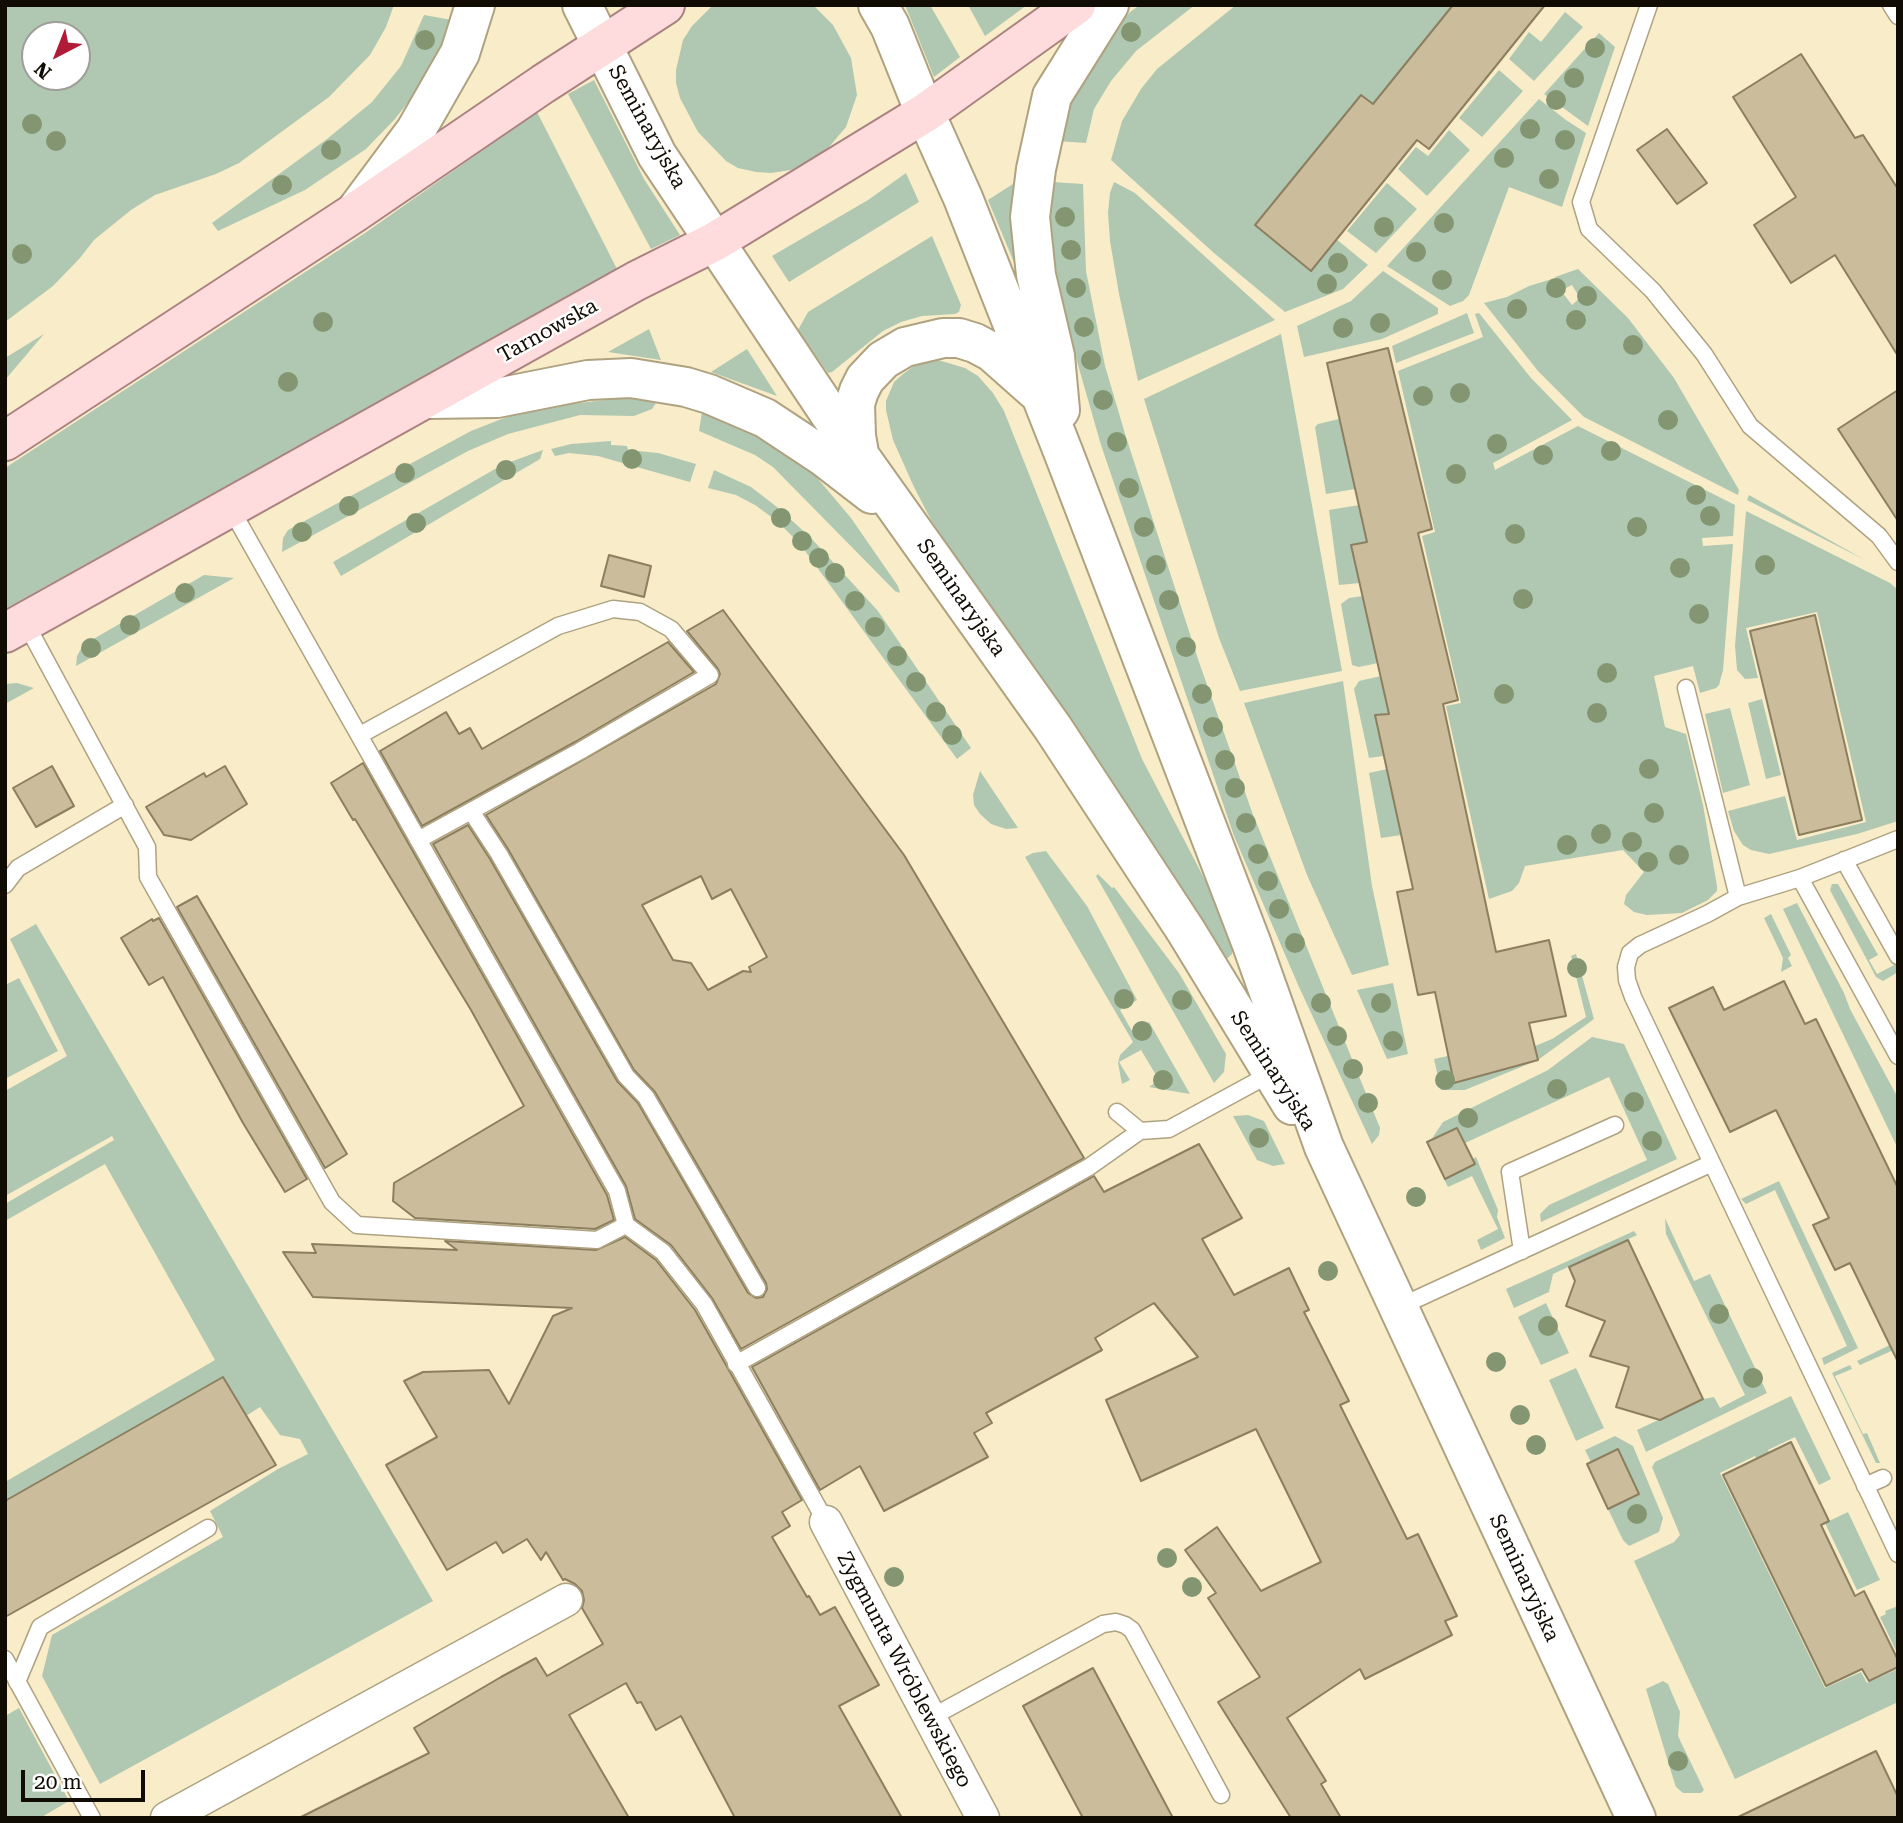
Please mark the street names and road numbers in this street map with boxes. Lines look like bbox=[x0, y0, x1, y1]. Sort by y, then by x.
street label: Seminaryjska bbox=[603, 61, 691, 193]
street label: Tarnowska bbox=[494, 293, 602, 369]
street label: Seminaryjska bbox=[911, 534, 1011, 662]
street label: Seminaryjska bbox=[1225, 1006, 1321, 1136]
street label: Seminaryjska bbox=[1483, 1510, 1565, 1646]
street label: Zygmunta Wróblewskiego bbox=[831, 1548, 977, 1792]

